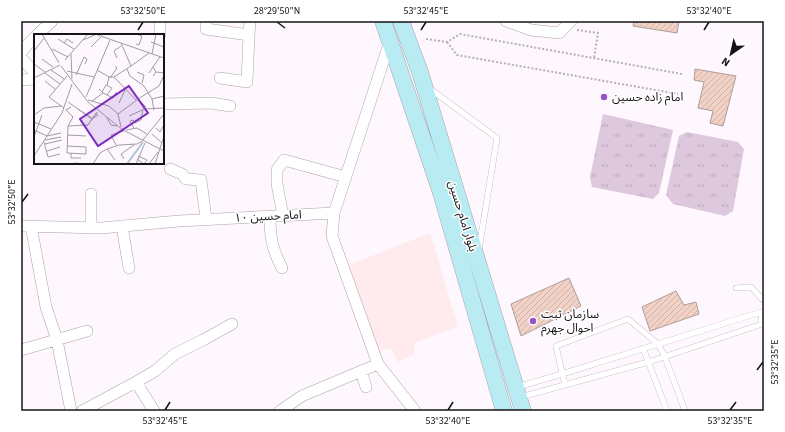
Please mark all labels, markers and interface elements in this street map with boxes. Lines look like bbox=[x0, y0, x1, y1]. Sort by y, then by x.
text: 53°32'50"E bbox=[120, 4, 166, 18]
text: 28°29'50"N bbox=[254, 4, 300, 18]
text: 53°32'45"E bbox=[403, 4, 449, 18]
text: 53°32'40"E bbox=[686, 4, 732, 18]
inset map bbox=[34, 34, 164, 164]
north arrow bbox=[711, 34, 751, 74]
text: N bbox=[718, 54, 733, 70]
place label: امام زاده حسین bbox=[612, 89, 683, 106]
marker: امام زاده حسین bbox=[599, 92, 609, 102]
text: 53°32'50"E bbox=[5, 179, 19, 225]
street label: بلوار امام حسین bbox=[444, 179, 481, 254]
street label: امام حسین ۱۰ bbox=[234, 206, 302, 227]
place label: سازمان ثبت احوال جهرم bbox=[541, 306, 599, 337]
marker: سازمان ثبت احوال جهرم bbox=[528, 316, 538, 326]
text: 53°32'35"E bbox=[768, 339, 782, 385]
text: 53°32'45"E bbox=[142, 414, 188, 428]
text: 53°32'40"E bbox=[425, 414, 471, 428]
text: 53°32'35"E bbox=[707, 414, 753, 428]

